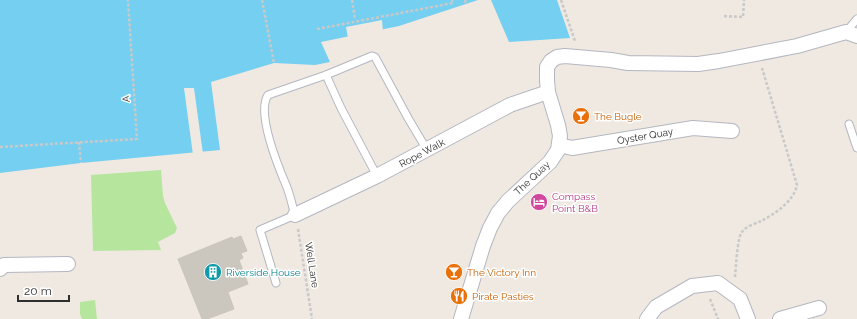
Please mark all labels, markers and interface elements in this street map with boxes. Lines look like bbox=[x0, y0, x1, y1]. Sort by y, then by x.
street label: A bbox=[120, 95, 132, 103]
bar icon: The Bugle bbox=[571, 106, 591, 126]
place label: The Bugle bbox=[594, 111, 642, 122]
street label: Oyster Quay bbox=[616, 126, 674, 146]
street label: Rope Walk bbox=[397, 136, 447, 170]
street label: The Quay bbox=[512, 158, 552, 197]
place label: Compass Point B&B bbox=[552, 191, 598, 214]
hotel icon: Compass Point B&B bbox=[529, 192, 549, 212]
street label: Well Lane bbox=[303, 241, 321, 289]
building icon: Riverside House bbox=[203, 262, 223, 282]
bar icon: The Victory Inn bbox=[444, 262, 464, 282]
place label: Riverside House bbox=[226, 267, 301, 278]
place label: The Victory Inn bbox=[467, 267, 536, 278]
scale bar bbox=[18, 277, 69, 303]
text: 20 m bbox=[24, 284, 52, 298]
restaurant icon: Pirate Pasties bbox=[449, 286, 469, 306]
place label: Pirate Pasties bbox=[472, 291, 534, 302]

